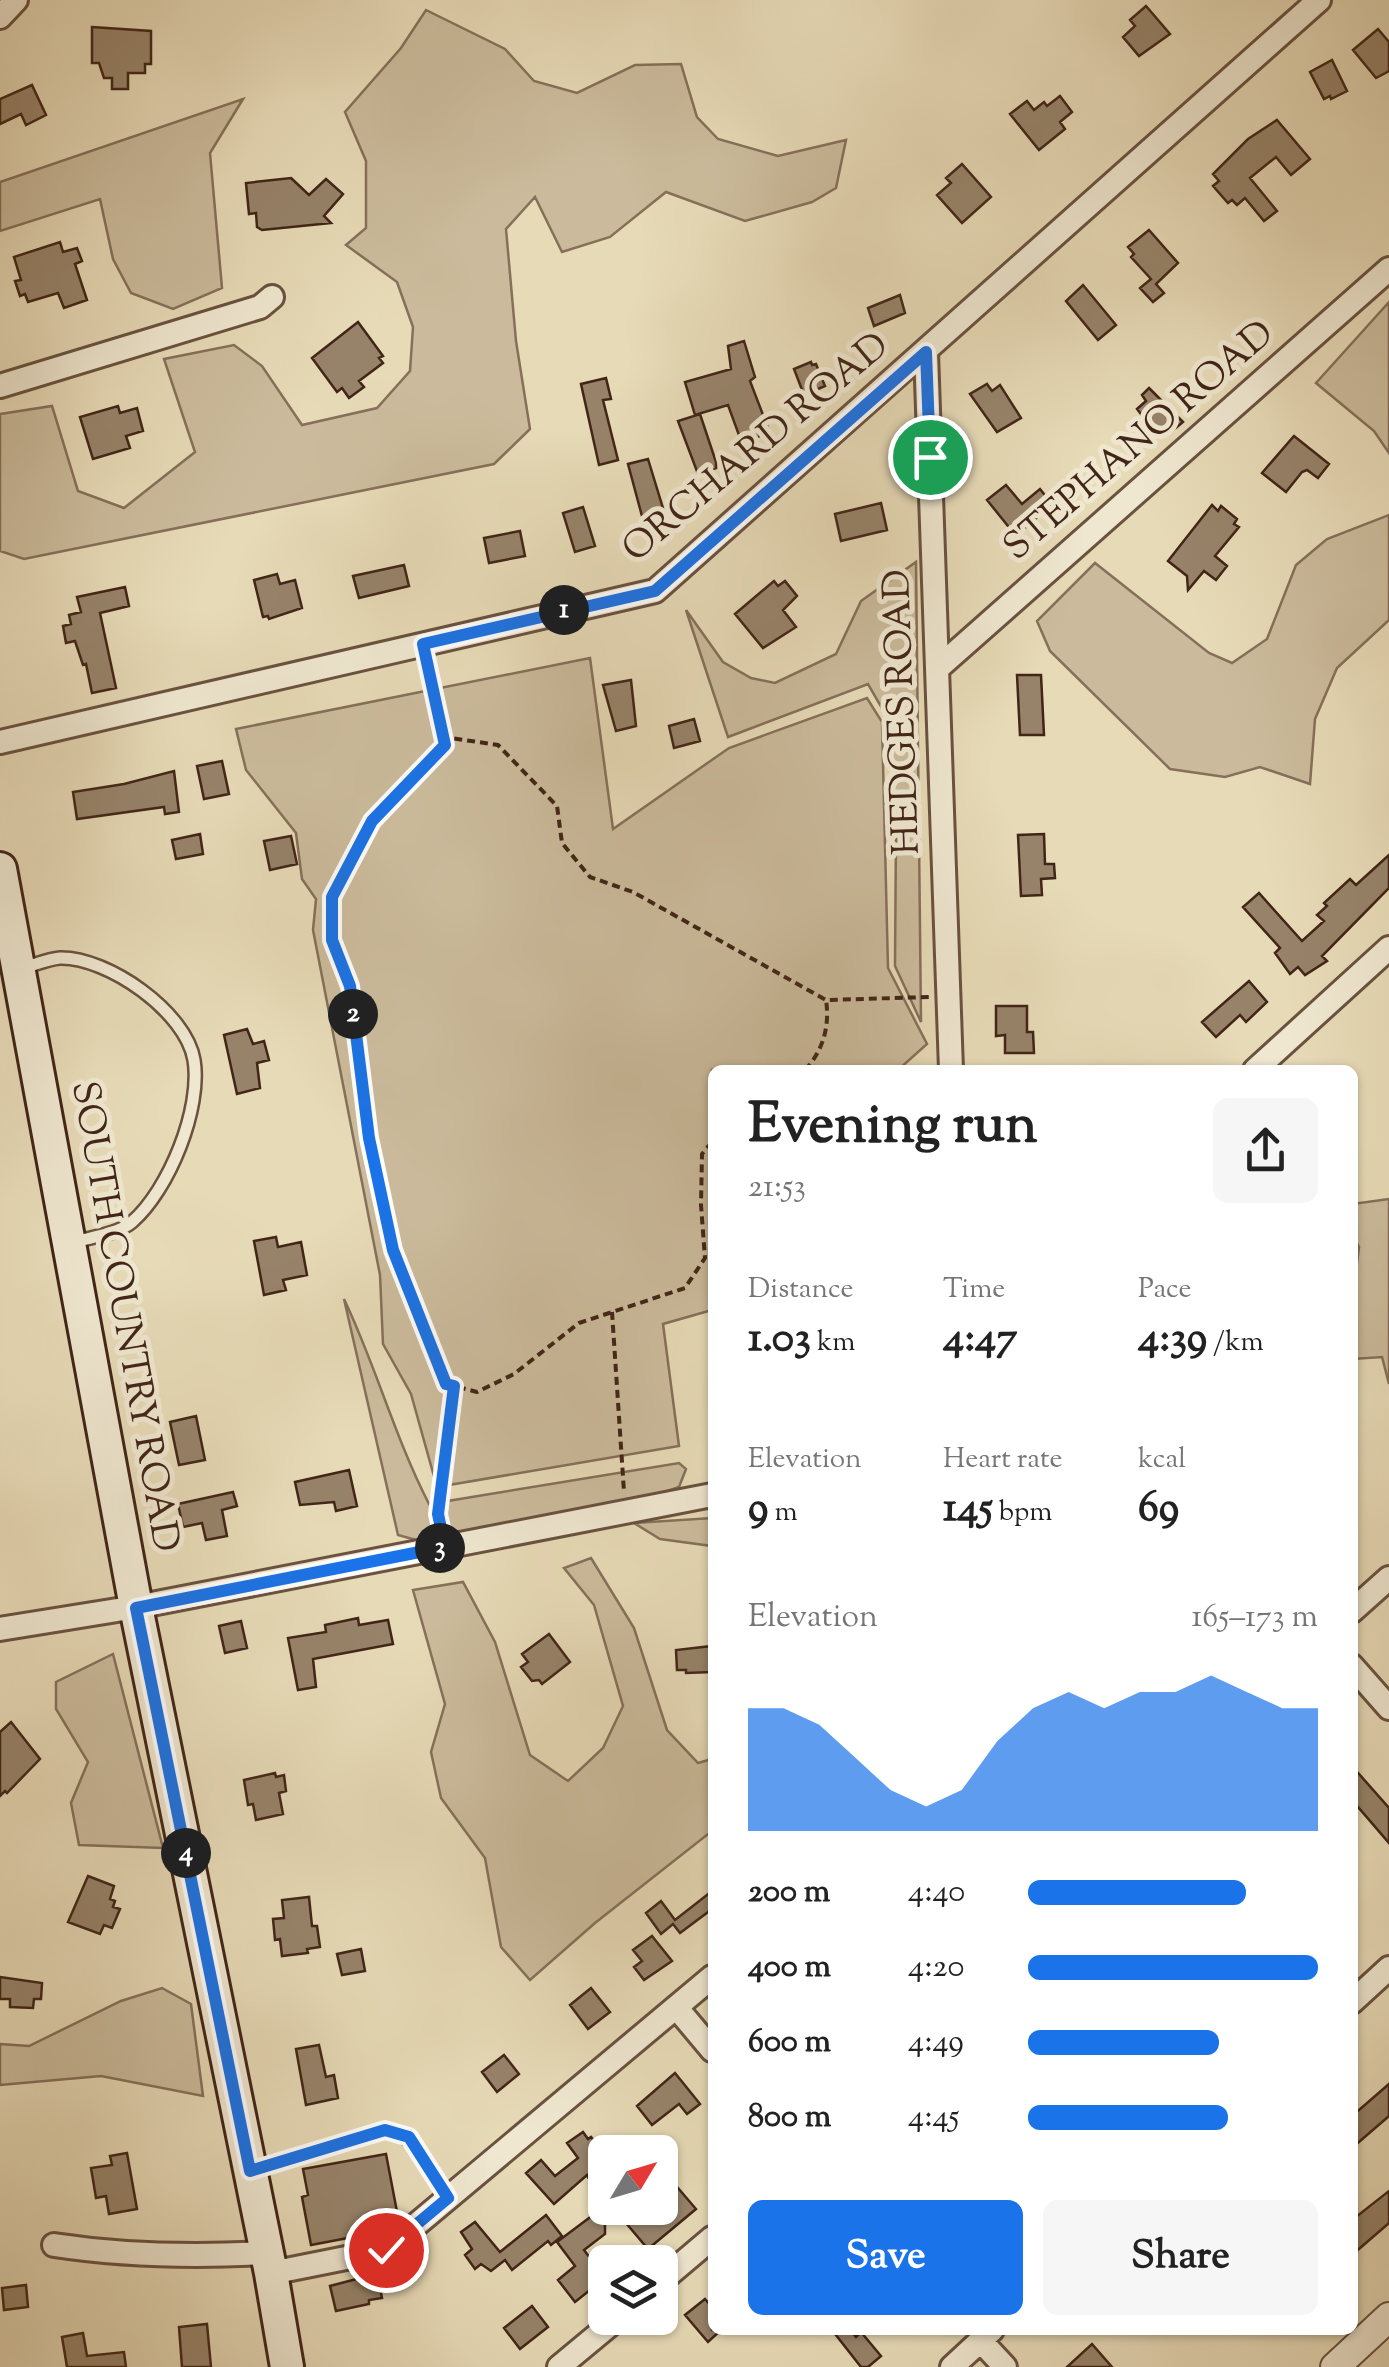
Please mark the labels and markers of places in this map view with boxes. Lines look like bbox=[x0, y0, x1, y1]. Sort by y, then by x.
pin bbox=[888, 415, 973, 500]
pin: 1 bbox=[539, 585, 589, 635]
pin: 2 bbox=[328, 989, 378, 1039]
pin: 3 bbox=[415, 1523, 465, 1573]
pin: 4 bbox=[161, 1828, 211, 1878]
pin bbox=[344, 2208, 429, 2293]

